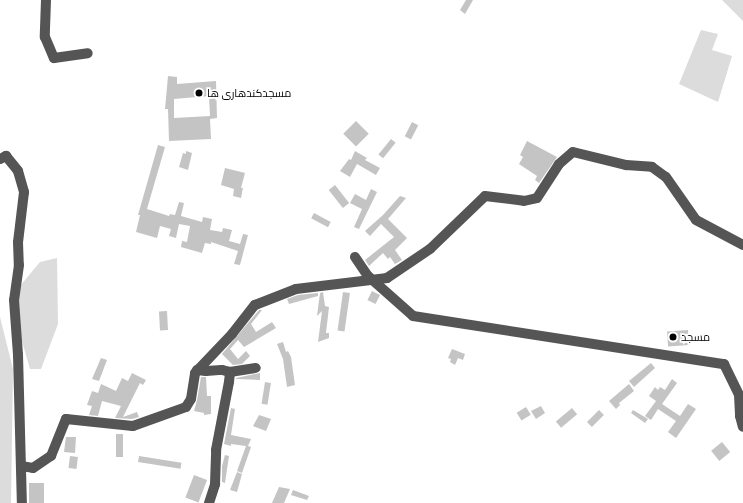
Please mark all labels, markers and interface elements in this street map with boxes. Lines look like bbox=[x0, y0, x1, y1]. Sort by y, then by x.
place label: مسجدکندهاری ها bbox=[207, 86, 291, 100]
marker: مسجدکندهاری ها bbox=[194, 88, 204, 98]
place label: مسجد bbox=[681, 330, 710, 344]
marker: مسجد bbox=[668, 332, 678, 342]

